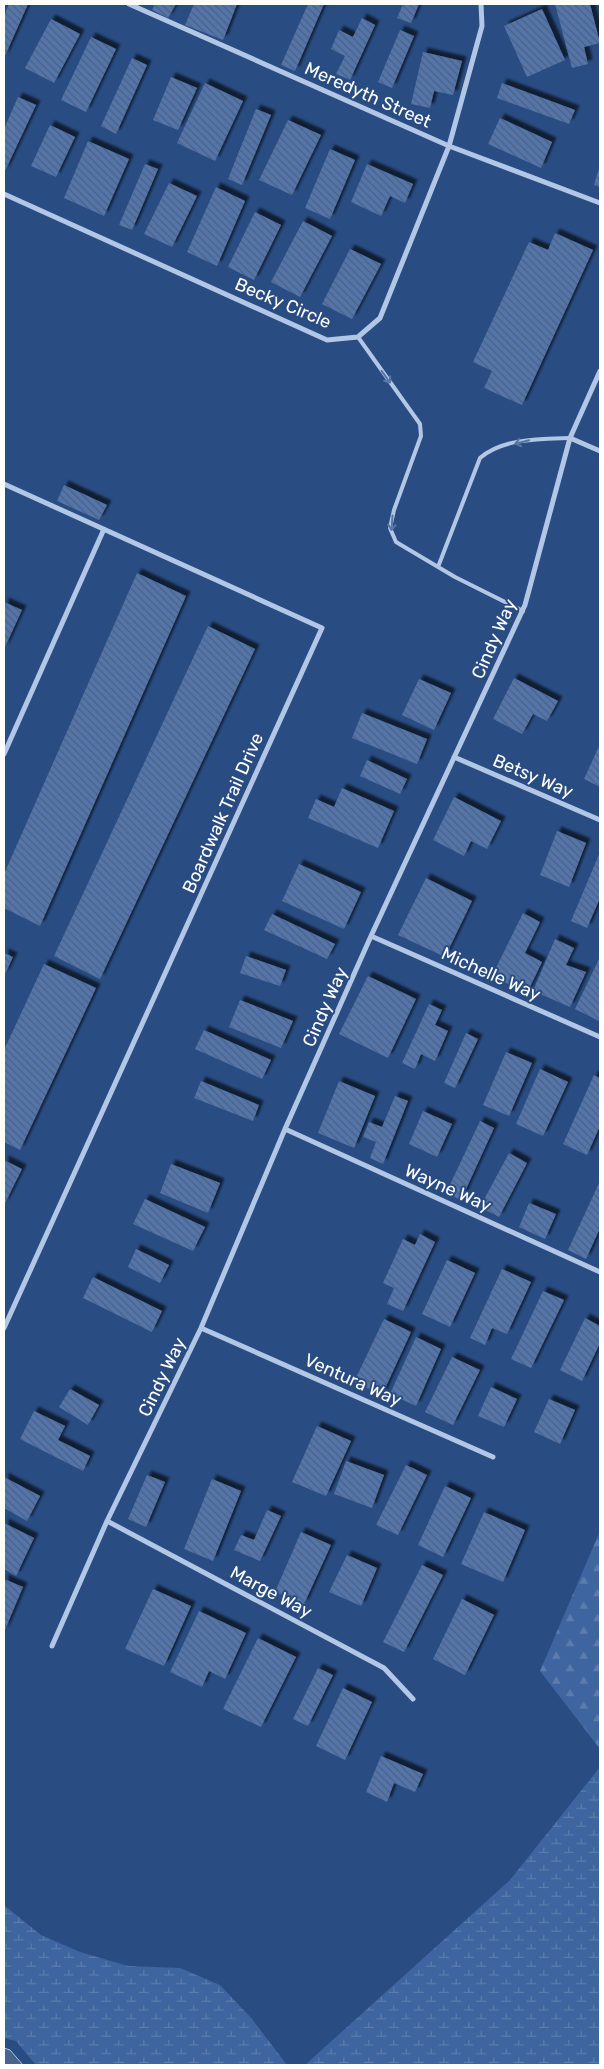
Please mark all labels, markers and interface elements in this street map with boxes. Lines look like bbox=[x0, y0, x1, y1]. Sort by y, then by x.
street label: Meredyth Street bbox=[301, 57, 435, 133]
street label: Becky Circle bbox=[231, 273, 335, 333]
one-way arrow bbox=[381, 369, 391, 383]
one-way arrow bbox=[514, 438, 530, 447]
one-way arrow bbox=[388, 515, 397, 531]
street label: Cindy Way bbox=[467, 596, 521, 682]
street label: Boardwalk Trail Drive bbox=[178, 729, 268, 897]
street label: Betsy Way bbox=[489, 749, 577, 803]
street label: Michelle Way bbox=[438, 942, 544, 1006]
street label: Cindy Way bbox=[298, 964, 352, 1050]
street label: Wayne Way bbox=[401, 1159, 495, 1217]
street label: Cindy Way bbox=[133, 1334, 191, 1420]
street label: Ventura Way bbox=[301, 1349, 405, 1411]
street label: Marge Way bbox=[226, 1561, 316, 1623]

